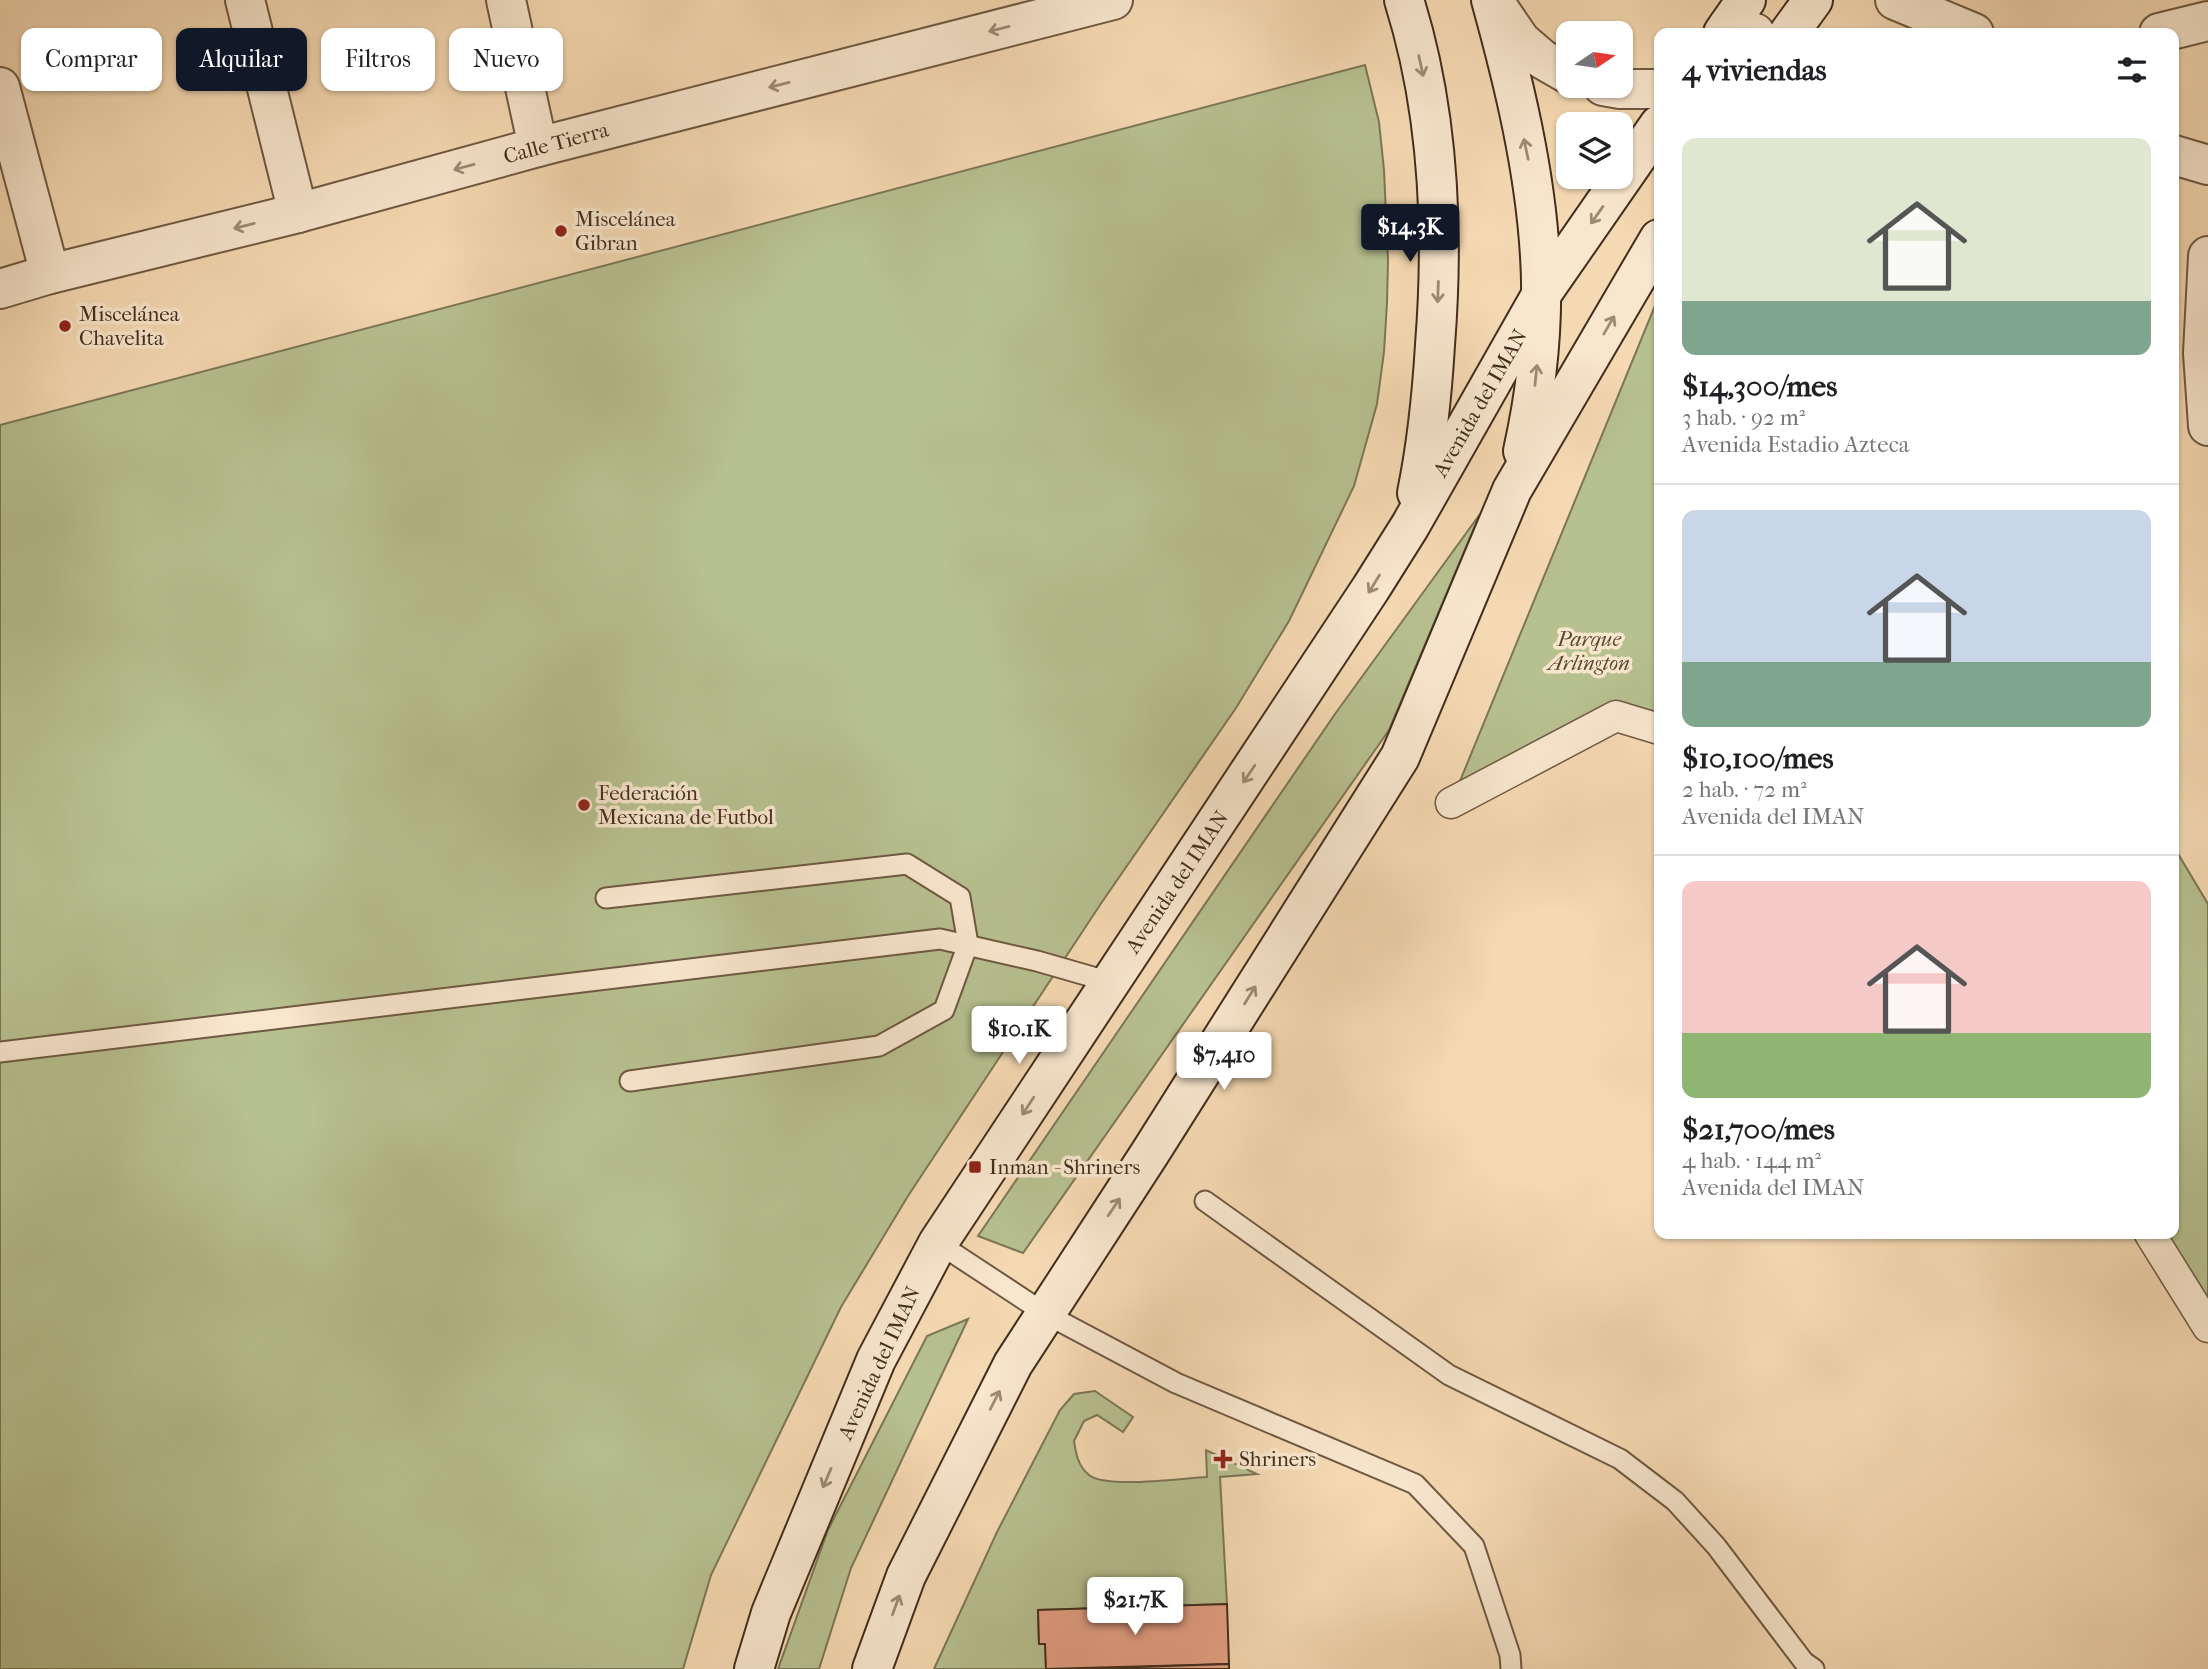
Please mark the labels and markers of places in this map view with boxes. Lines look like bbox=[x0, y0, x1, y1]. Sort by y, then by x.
pin: $14.3K bbox=[1353, 204, 1467, 264]
place label: Miscelánea Gibran bbox=[575, 207, 676, 255]
marker: Miscelánea Gibran bbox=[553, 223, 569, 239]
place label: Miscelánea Chavelita bbox=[79, 302, 180, 350]
marker: Miscelánea Chavelita bbox=[57, 318, 73, 334]
place label: Federación Mexicana de Futbol bbox=[598, 781, 774, 829]
marker: Federación Mexicana de Futbol bbox=[576, 797, 592, 813]
pin: $10.1K bbox=[962, 1006, 1076, 1066]
pin: $7,410 bbox=[1167, 1032, 1281, 1092]
place label: Inman - Shriners bbox=[989, 1155, 1140, 1179]
marker: Inman - Shriners bbox=[967, 1159, 983, 1175]
place label: Shriners bbox=[1239, 1447, 1316, 1471]
marker: Shriners bbox=[1213, 1449, 1233, 1469]
pin: $21.7K bbox=[1078, 1578, 1192, 1637]

